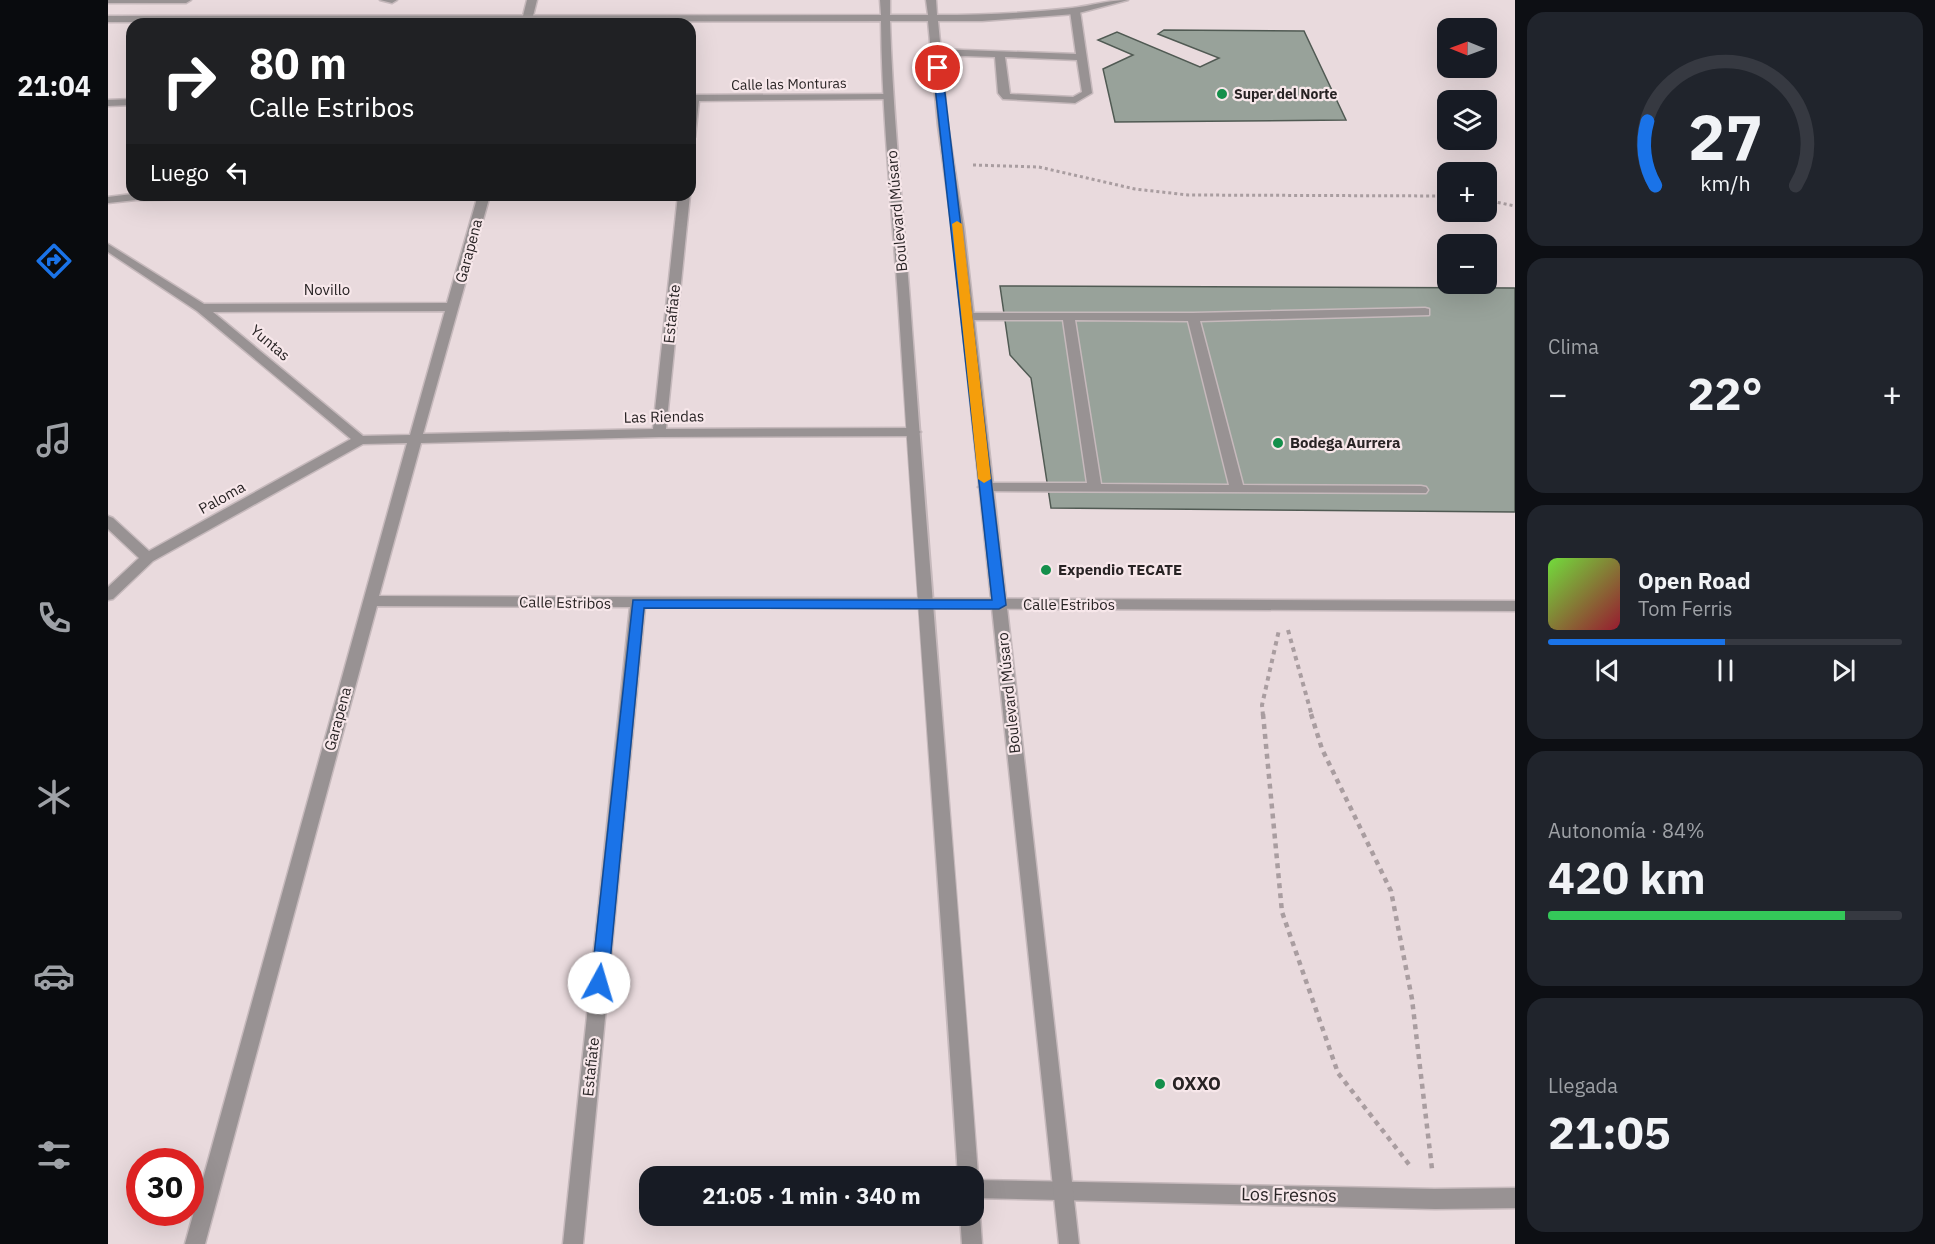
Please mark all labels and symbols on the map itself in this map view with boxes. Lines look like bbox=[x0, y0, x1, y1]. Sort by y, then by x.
north arrow bbox=[1437, 18, 1497, 78]
pin bbox=[912, 42, 963, 93]
street label: Calle las Monturas bbox=[731, 74, 847, 94]
place label: Super del Norte bbox=[1234, 85, 1337, 103]
marker: Super del Norte bbox=[1215, 87, 1229, 101]
street label: Boulevard Músaro bbox=[882, 150, 911, 272]
street label: Garapena bbox=[451, 217, 486, 285]
street label: Novillo bbox=[304, 280, 350, 299]
street label: Estafiate bbox=[659, 284, 684, 344]
street label: Yuntas bbox=[247, 321, 294, 365]
street label: Las Riendas bbox=[624, 406, 704, 427]
place label: Bodega Aurrera bbox=[1290, 433, 1401, 452]
marker: Bodega Aurrera bbox=[1271, 436, 1285, 450]
street label: Paloma bbox=[195, 477, 248, 518]
place label: Expendio TECATE bbox=[1058, 560, 1182, 579]
marker: Expendio TECATE bbox=[1039, 563, 1053, 577]
street label: Calle Estribos bbox=[519, 592, 611, 613]
street label: Calle Estribos bbox=[1023, 595, 1115, 614]
street label: Boulevard Músaro bbox=[993, 632, 1024, 755]
street label: Garapena bbox=[320, 685, 355, 753]
position arrow bbox=[567, 951, 631, 1015]
street label: Estafiate bbox=[578, 1037, 603, 1097]
place label: OXXO bbox=[1172, 1072, 1221, 1095]
marker: OXXO bbox=[1153, 1077, 1167, 1091]
speed limit sign: 30 bbox=[126, 1148, 204, 1226]
street label: Los Fresnos bbox=[1241, 1182, 1337, 1207]

